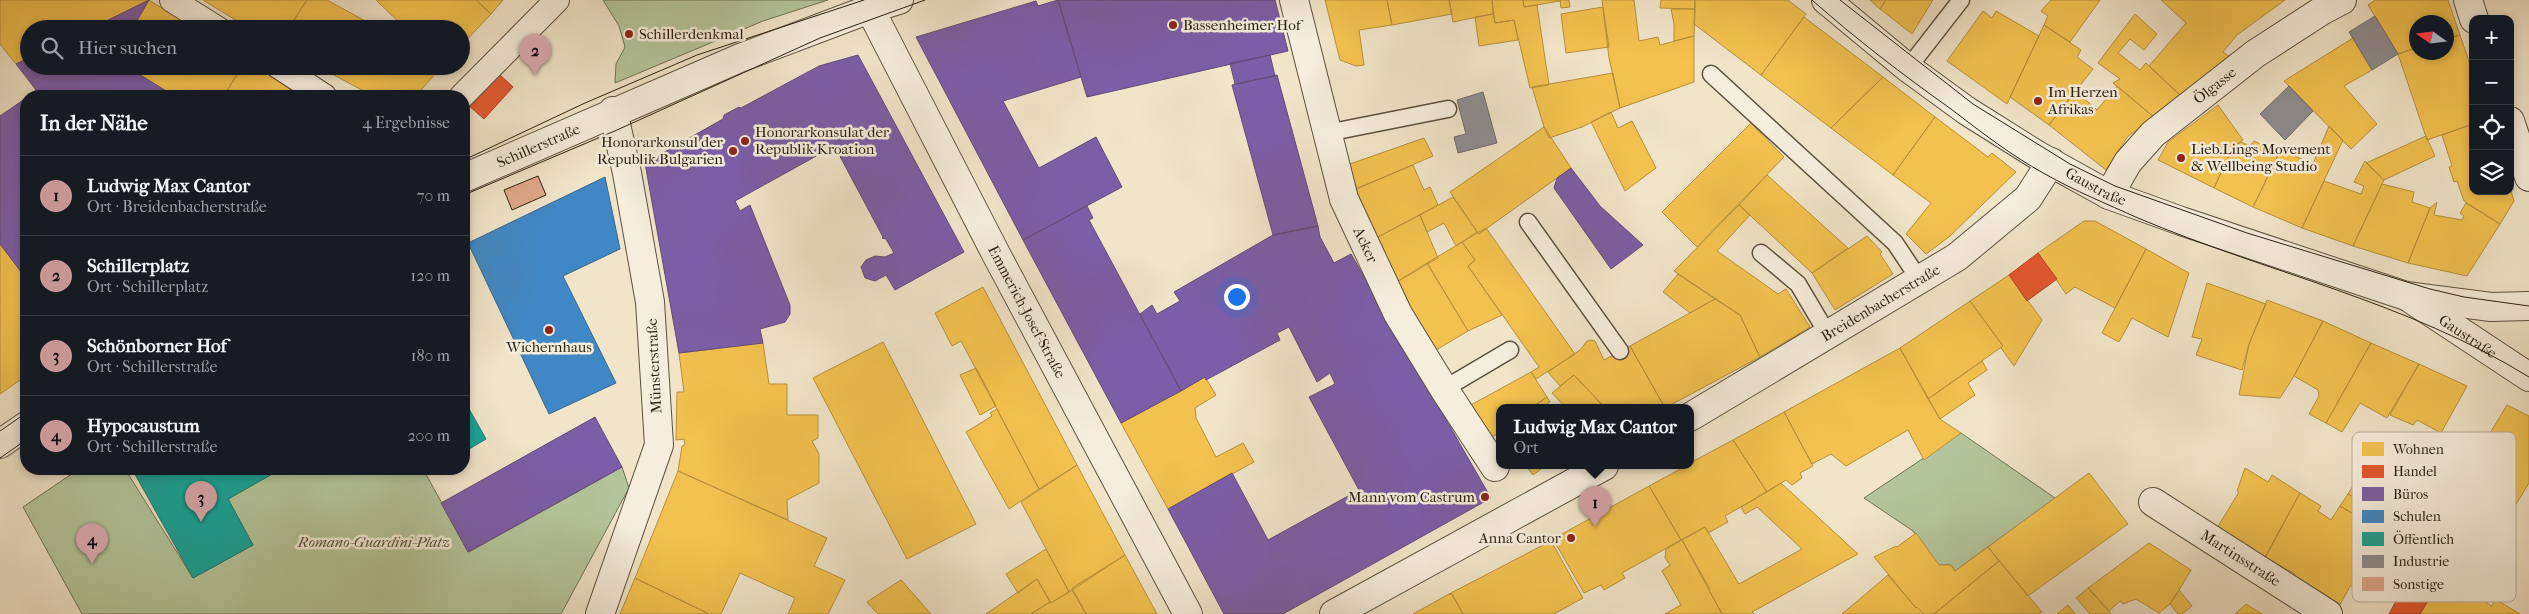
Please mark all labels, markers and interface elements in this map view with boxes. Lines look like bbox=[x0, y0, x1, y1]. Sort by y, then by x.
north arrow bbox=[2409, 15, 2454, 60]
map controls bbox=[2469, 15, 2514, 195]
button: + bbox=[2469, 15, 2514, 60]
place label: Bassenheimer Hof bbox=[1183, 16, 1304, 34]
marker: Bassenheimer Hof bbox=[1167, 19, 1179, 31]
search box bbox=[20, 20, 470, 75]
place label: Schillerdenkmal bbox=[639, 25, 744, 43]
marker: Schillerdenkmal bbox=[623, 28, 635, 40]
icon: search bbox=[38, 34, 66, 62]
pin: 2 bbox=[519, 34, 551, 75]
text: Hier suchen bbox=[78, 37, 177, 59]
button: − bbox=[2469, 60, 2514, 105]
street label: Ölgasse bbox=[2190, 63, 2240, 108]
place label: Im Herzen Afrikas bbox=[2047, 83, 2118, 118]
marker: Im Herzen Afrikas bbox=[2032, 95, 2044, 107]
button: locate bbox=[2469, 105, 2514, 150]
text: In der Nähe bbox=[40, 111, 148, 135]
text: 4 Ergebnisse bbox=[362, 113, 450, 132]
street label: Schillerstraße bbox=[494, 119, 583, 172]
place label: Honorarkonsulat der Republik Kroation bbox=[755, 123, 890, 158]
place label: Honorarkonsul der Republik Bulgarien bbox=[597, 133, 724, 168]
marker: Honorarkonsulat der Republik Kroation bbox=[739, 135, 751, 147]
place label: Lieb.Lings Movement & Wellbeing Studio bbox=[2191, 140, 2331, 175]
marker: Honorarkonsul der Republik Bulgarien bbox=[727, 145, 739, 157]
button: layers bbox=[2469, 150, 2514, 195]
marker: Lieb.Lings Movement & Wellbeing Studio bbox=[2175, 152, 2187, 164]
street label: Gaustraße bbox=[2062, 164, 2129, 210]
text: Ludwig Max Cantor bbox=[87, 175, 250, 197]
text: 1 bbox=[53, 186, 59, 205]
text: 70 m bbox=[417, 186, 450, 205]
text: Ort · Breidenbacherstraße bbox=[87, 197, 267, 216]
street label: Acker bbox=[1349, 223, 1382, 266]
street label: Emmerich-Josef-Straße bbox=[984, 242, 1070, 382]
text: Schillerplatz bbox=[87, 255, 189, 277]
street label: Breidenbacherstraße bbox=[1818, 260, 1944, 345]
text: 2 bbox=[52, 266, 60, 285]
text: 120 m bbox=[411, 266, 450, 285]
text: Ort · Schillerplatz bbox=[87, 277, 208, 296]
your location bbox=[1224, 284, 1250, 310]
street label: Gaustraße bbox=[2435, 311, 2501, 362]
street label: Münsterstraße bbox=[642, 317, 665, 414]
marker: Wichernhaus bbox=[543, 324, 555, 336]
text: Schönborner Hof bbox=[87, 335, 227, 357]
place label: Wichernhaus bbox=[505, 338, 592, 356]
text: 3 bbox=[53, 346, 59, 365]
text: 180 m bbox=[411, 346, 450, 365]
text: Ort · Schillerstraße bbox=[87, 357, 217, 376]
popup bbox=[1496, 404, 1694, 469]
text: Hypocaustum bbox=[87, 415, 200, 437]
text: Ludwig Max Cantor bbox=[1513, 416, 1677, 438]
text: 4 bbox=[51, 426, 61, 445]
text: 200 m bbox=[407, 426, 450, 445]
legend bbox=[2352, 432, 2516, 602]
text: Ort · Schillerstraße bbox=[87, 437, 217, 456]
text: Ort bbox=[1513, 438, 1539, 457]
text: Wohnen bbox=[2392, 441, 2444, 458]
text: Handel bbox=[2393, 463, 2437, 480]
pin: 3 bbox=[185, 481, 217, 522]
pin: 1 bbox=[1579, 486, 1611, 527]
text: Büros bbox=[2393, 486, 2428, 503]
place label: Mann vom Castrum bbox=[1348, 488, 1476, 506]
marker: Mann vom Castrum bbox=[1479, 491, 1491, 503]
text: Schulen bbox=[2393, 508, 2441, 525]
pin: 4 bbox=[76, 523, 108, 564]
street label: Martinsstraße bbox=[2197, 526, 2284, 591]
place label: Anna Cantor bbox=[1478, 529, 1562, 547]
text: Öffentlich bbox=[2393, 530, 2454, 548]
marker: Anna Cantor bbox=[1565, 532, 1577, 544]
park label: Romano-Guardini-Platz bbox=[297, 533, 450, 551]
text: Industrie bbox=[2393, 553, 2449, 570]
text: Sonstige bbox=[2393, 576, 2444, 593]

